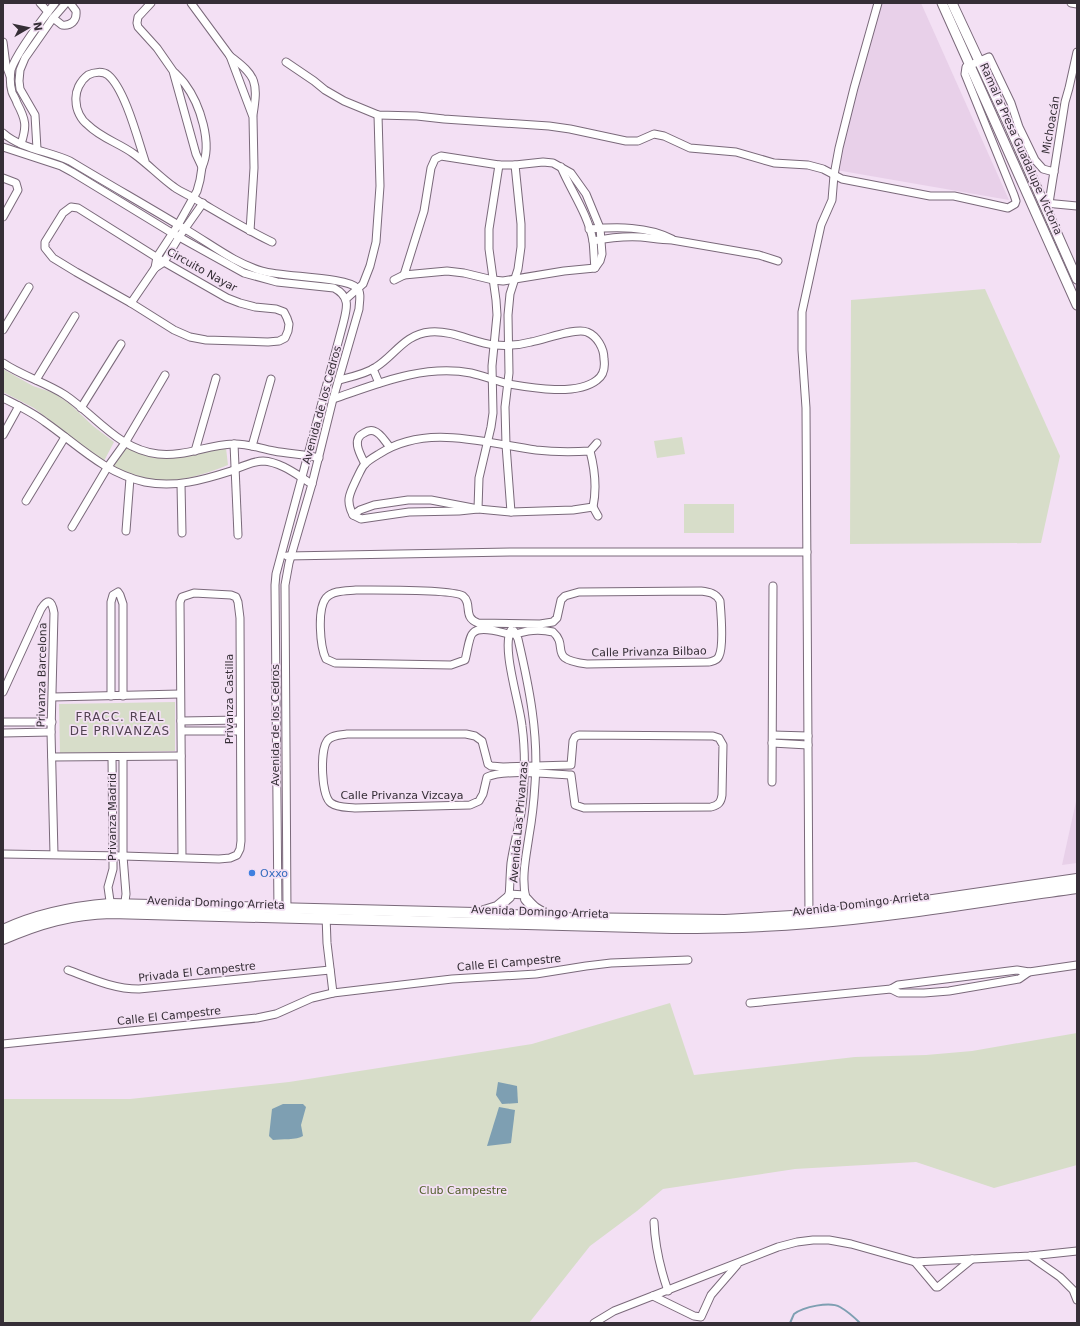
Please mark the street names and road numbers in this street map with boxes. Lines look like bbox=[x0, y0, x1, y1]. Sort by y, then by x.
street label: Ramal a Presa Guadalupe Victoria bbox=[977, 61, 1065, 237]
street label: Michoacán bbox=[1039, 95, 1063, 155]
street label: Circuito Nayar bbox=[165, 245, 240, 295]
street label: Avenida de los Cedros bbox=[300, 344, 344, 466]
street label: Privanza Barcelona bbox=[35, 622, 49, 728]
street label: Calle Privanza Bilbao bbox=[591, 644, 707, 660]
street label: Privanza Castilla bbox=[223, 654, 236, 744]
street label: Avenida de los Cedros bbox=[269, 664, 282, 786]
street label: Avenida Las Privanzas bbox=[507, 760, 531, 883]
street label: Privanza Madrid bbox=[106, 773, 119, 861]
street label: Calle Privanza Vizcaya bbox=[340, 789, 464, 802]
street label: Avenida Domingo Arrieta bbox=[792, 889, 930, 919]
street label: Avenida Domingo Arrieta bbox=[147, 894, 285, 912]
street label: Avenida Domingo Arrieta bbox=[471, 903, 609, 921]
street label: Calle El Campestre bbox=[456, 952, 562, 974]
street label: Privada El Campestre bbox=[138, 959, 257, 985]
street label: Calle El Campestre bbox=[116, 1004, 222, 1028]

